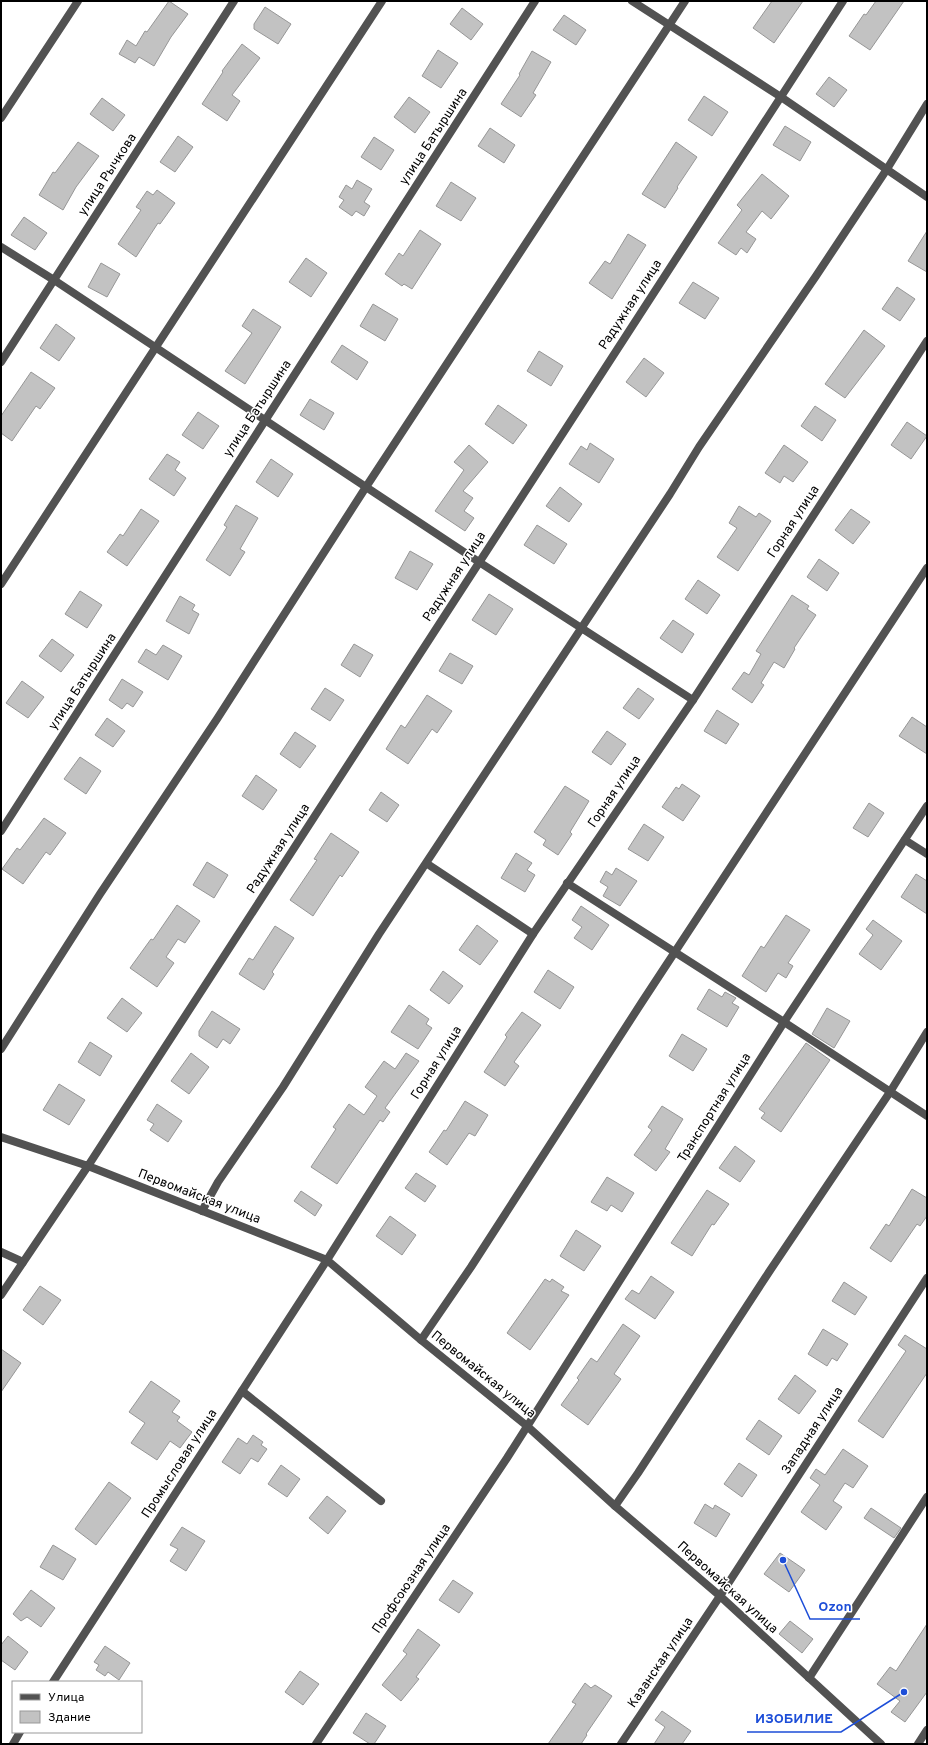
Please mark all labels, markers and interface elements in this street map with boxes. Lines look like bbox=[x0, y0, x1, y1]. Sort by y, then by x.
street label: улица Батыршина bbox=[397, 85, 471, 189]
street label: улица Рычкова bbox=[75, 131, 141, 219]
street label: Радужная улица bbox=[596, 257, 666, 353]
street label: улица Батыршина bbox=[221, 357, 295, 461]
street label: Горная улица bbox=[765, 483, 823, 561]
street label: Радужная улица bbox=[420, 529, 490, 625]
street label: улица Батыршина bbox=[46, 630, 120, 734]
street label: Горная улица bbox=[585, 753, 645, 831]
street label: Радужная улица bbox=[244, 801, 314, 897]
street label: Горная улица bbox=[408, 1023, 466, 1103]
street label: Транспортная улица bbox=[675, 1050, 755, 1166]
street label: Первомайская улица bbox=[135, 1166, 263, 1228]
street label: Первомайская улица bbox=[427, 1328, 539, 1422]
street label: Западная улица bbox=[779, 1384, 847, 1478]
street label: Промысловая улица bbox=[139, 1407, 221, 1521]
street label: Профсоюзная улица bbox=[369, 1521, 455, 1637]
street label: Первомайская улица bbox=[673, 1539, 781, 1637]
callout: Ozon bbox=[810, 1593, 860, 1619]
text: Ozon bbox=[818, 1599, 852, 1616]
street label: Казанская улица bbox=[625, 1615, 697, 1711]
legend bbox=[12, 1681, 142, 1733]
text: Улица bbox=[48, 1690, 84, 1706]
callout: ИЗОБИЛИЕ bbox=[747, 1706, 841, 1732]
text: Здание bbox=[48, 1710, 91, 1726]
text: ИЗОБИЛИЕ bbox=[755, 1711, 833, 1728]

